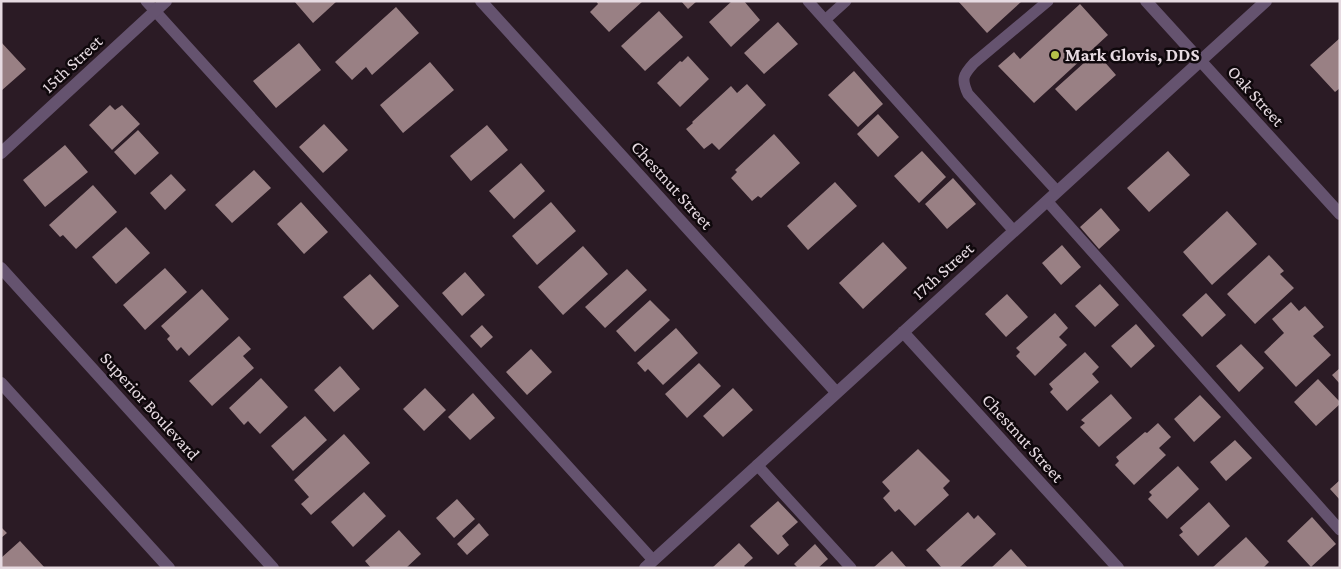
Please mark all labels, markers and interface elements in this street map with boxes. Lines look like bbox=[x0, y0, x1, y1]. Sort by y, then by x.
street label: 15th Street bbox=[38, 30, 107, 97]
place label: Mark Glovis, DDS bbox=[1065, 45, 1200, 65]
marker: Mark Glovis, DDS bbox=[1049, 49, 1061, 61]
street label: Oak Street bbox=[1224, 62, 1289, 131]
street label: Chestnut Street bbox=[627, 137, 718, 234]
street label: 17th Street bbox=[908, 238, 978, 304]
street label: Superior Boulevard bbox=[96, 348, 204, 464]
street label: Chestnut Street bbox=[978, 390, 1069, 487]

